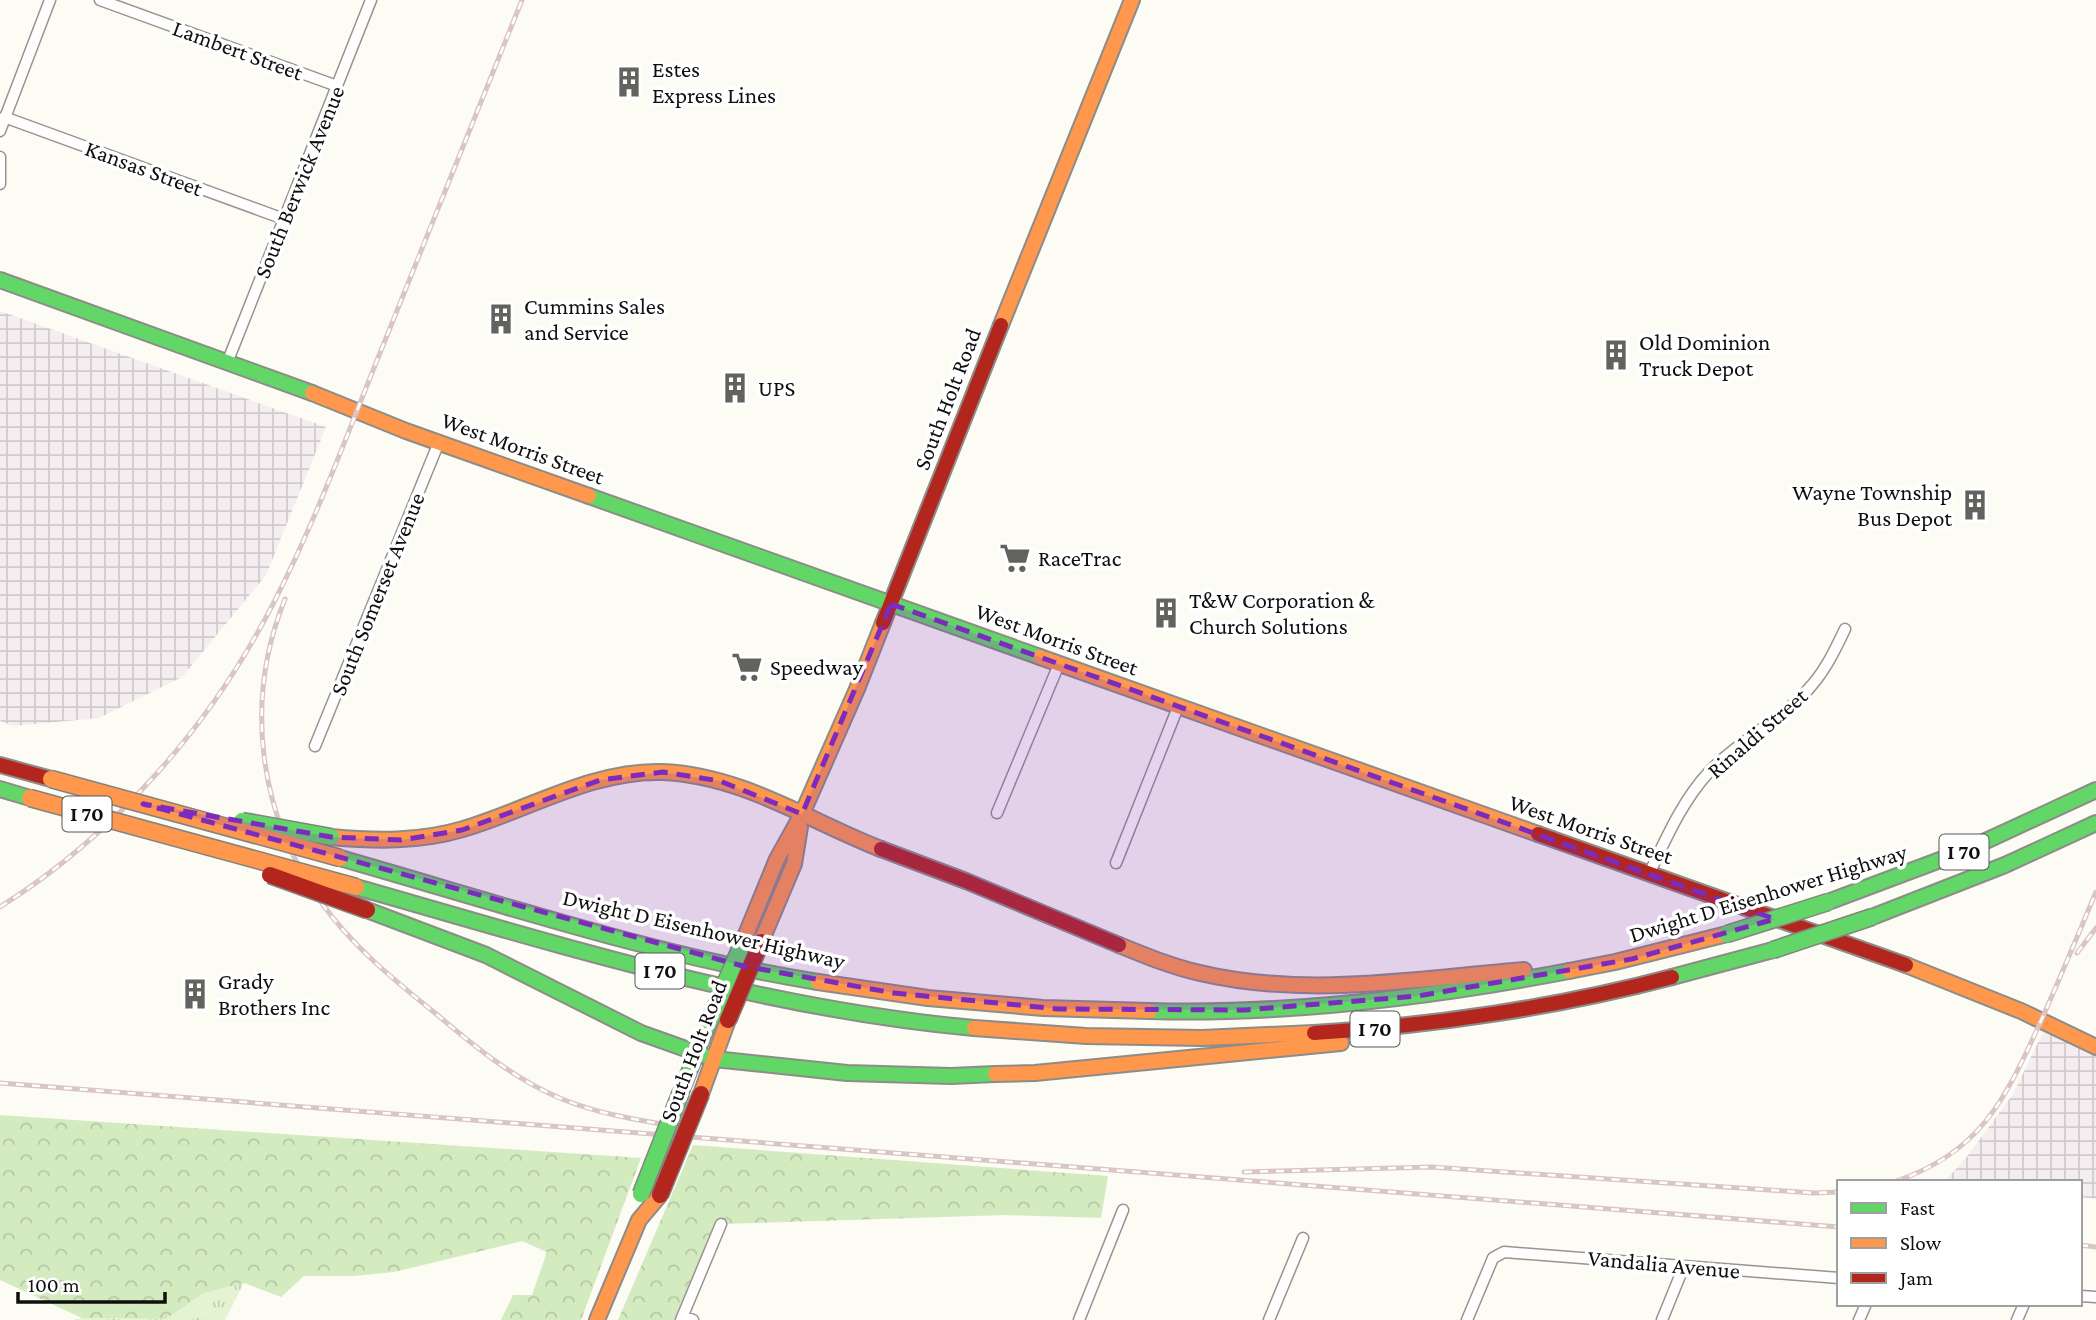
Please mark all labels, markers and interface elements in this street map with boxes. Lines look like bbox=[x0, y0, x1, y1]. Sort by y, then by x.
street label: Lambert Street bbox=[169, 14, 307, 86]
place label: Estes Express Lines bbox=[652, 56, 776, 108]
building icon: Estes Express Lines bbox=[612, 65, 646, 99]
street label: South Berwick Avenue bbox=[249, 82, 349, 282]
street label: Kansas Street bbox=[82, 135, 207, 201]
place label: Cummins Sales and Service bbox=[524, 293, 665, 345]
building icon: Cummins Sales and Service bbox=[484, 302, 518, 336]
street label: South Holt Road bbox=[908, 324, 986, 474]
place label: Old Dominion Truck Depot bbox=[1639, 329, 1770, 381]
building icon: Old Dominion Truck Depot bbox=[1599, 338, 1633, 372]
building icon: UPS bbox=[718, 371, 752, 405]
place label: UPS bbox=[758, 375, 795, 401]
street label: West Morris Street bbox=[438, 406, 608, 490]
place label: Wayne Township Bus Depot bbox=[1792, 479, 1952, 531]
building icon: Wayne Township Bus Depot bbox=[1958, 488, 1992, 522]
street label: South Somerset Avenue bbox=[324, 489, 430, 699]
supermarket icon: RaceTrac bbox=[998, 541, 1032, 575]
place label: RaceTrac bbox=[1038, 545, 1122, 571]
place label: T&W Corporation & Church Solutions bbox=[1189, 587, 1376, 639]
building icon: T&W Corporation & Church Solutions bbox=[1149, 596, 1183, 630]
street label: West Morris Street bbox=[972, 597, 1142, 681]
supermarket icon: Speedway bbox=[730, 650, 764, 684]
place label: Speedway bbox=[770, 654, 863, 680]
street label: Rinaldi Street bbox=[1702, 682, 1813, 784]
street label: West Morris Street bbox=[1506, 789, 1677, 869]
road number: I 70 bbox=[62, 796, 112, 832]
road number: I 70 bbox=[1940, 834, 1988, 870]
street label: Dwight D Eisenhower Highway bbox=[1626, 838, 1910, 948]
street label: Dwight D Eisenhower Highway bbox=[560, 884, 848, 974]
road number: I 70 bbox=[636, 954, 684, 988]
place label: Grady Brothers Inc bbox=[218, 968, 330, 1020]
street label: South Holt Road bbox=[654, 976, 732, 1126]
building icon: Grady Brothers Inc bbox=[178, 977, 212, 1011]
road number: I 70 bbox=[1350, 1012, 1400, 1046]
legend bbox=[1837, 1180, 2082, 1306]
text: Fast bbox=[1900, 1196, 1936, 1220]
text: Slow bbox=[1900, 1231, 1942, 1255]
street label: Vandalia Avenue bbox=[1587, 1244, 1741, 1284]
scale bar bbox=[18, 1260, 164, 1304]
text: Jam bbox=[1898, 1266, 1933, 1290]
text: 100 m bbox=[28, 1273, 80, 1297]

